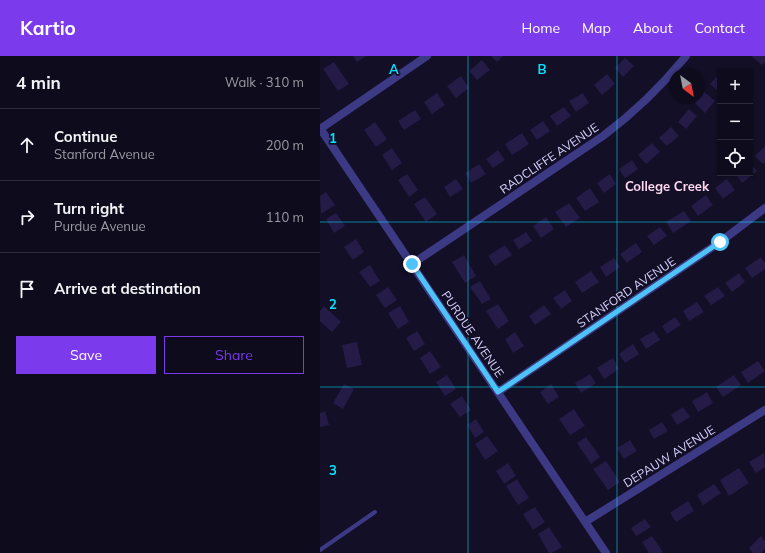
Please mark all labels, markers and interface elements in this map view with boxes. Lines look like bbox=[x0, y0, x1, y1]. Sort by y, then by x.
text: Kartio bbox=[20, 16, 76, 40]
text: Home bbox=[521, 19, 560, 37]
text: Map bbox=[582, 19, 611, 37]
text: About bbox=[633, 19, 673, 37]
text: Contact bbox=[695, 19, 745, 37]
text: A bbox=[389, 61, 399, 77]
text: B bbox=[538, 61, 547, 77]
north arrow bbox=[669, 68, 705, 104]
map controls bbox=[717, 68, 753, 176]
button: + bbox=[717, 68, 753, 104]
text: 4 min bbox=[16, 72, 61, 93]
text: Walk · 310 m bbox=[225, 74, 304, 90]
button: − bbox=[717, 104, 753, 140]
street label: RADCLIFFE AVENUE bbox=[497, 119, 601, 197]
text: Continue bbox=[54, 127, 117, 146]
text: 1 bbox=[329, 130, 337, 146]
icon: ahead bbox=[16, 134, 38, 156]
text: 200 m bbox=[266, 137, 304, 153]
button: locate bbox=[717, 140, 753, 176]
text: Stanford Avenue bbox=[54, 146, 155, 162]
district label: College Creek bbox=[625, 178, 710, 194]
text: Turn right bbox=[54, 199, 124, 218]
icon: right bbox=[16, 206, 38, 228]
text: 110 m bbox=[266, 209, 304, 225]
text: Purdue Avenue bbox=[54, 218, 146, 234]
route start bbox=[711, 233, 729, 251]
street label: STANFORD AVENUE bbox=[574, 253, 678, 331]
route end bbox=[403, 255, 421, 273]
icon: arrive bbox=[16, 278, 38, 300]
text: Arrive at destination bbox=[54, 279, 201, 298]
street label: PURDUE AVENUE bbox=[438, 288, 508, 380]
text: 2 bbox=[329, 296, 337, 312]
button: Save bbox=[16, 336, 156, 374]
button: Share bbox=[164, 336, 304, 374]
street label: DEPAUW AVENUE bbox=[620, 422, 718, 490]
text: 3 bbox=[329, 462, 337, 478]

